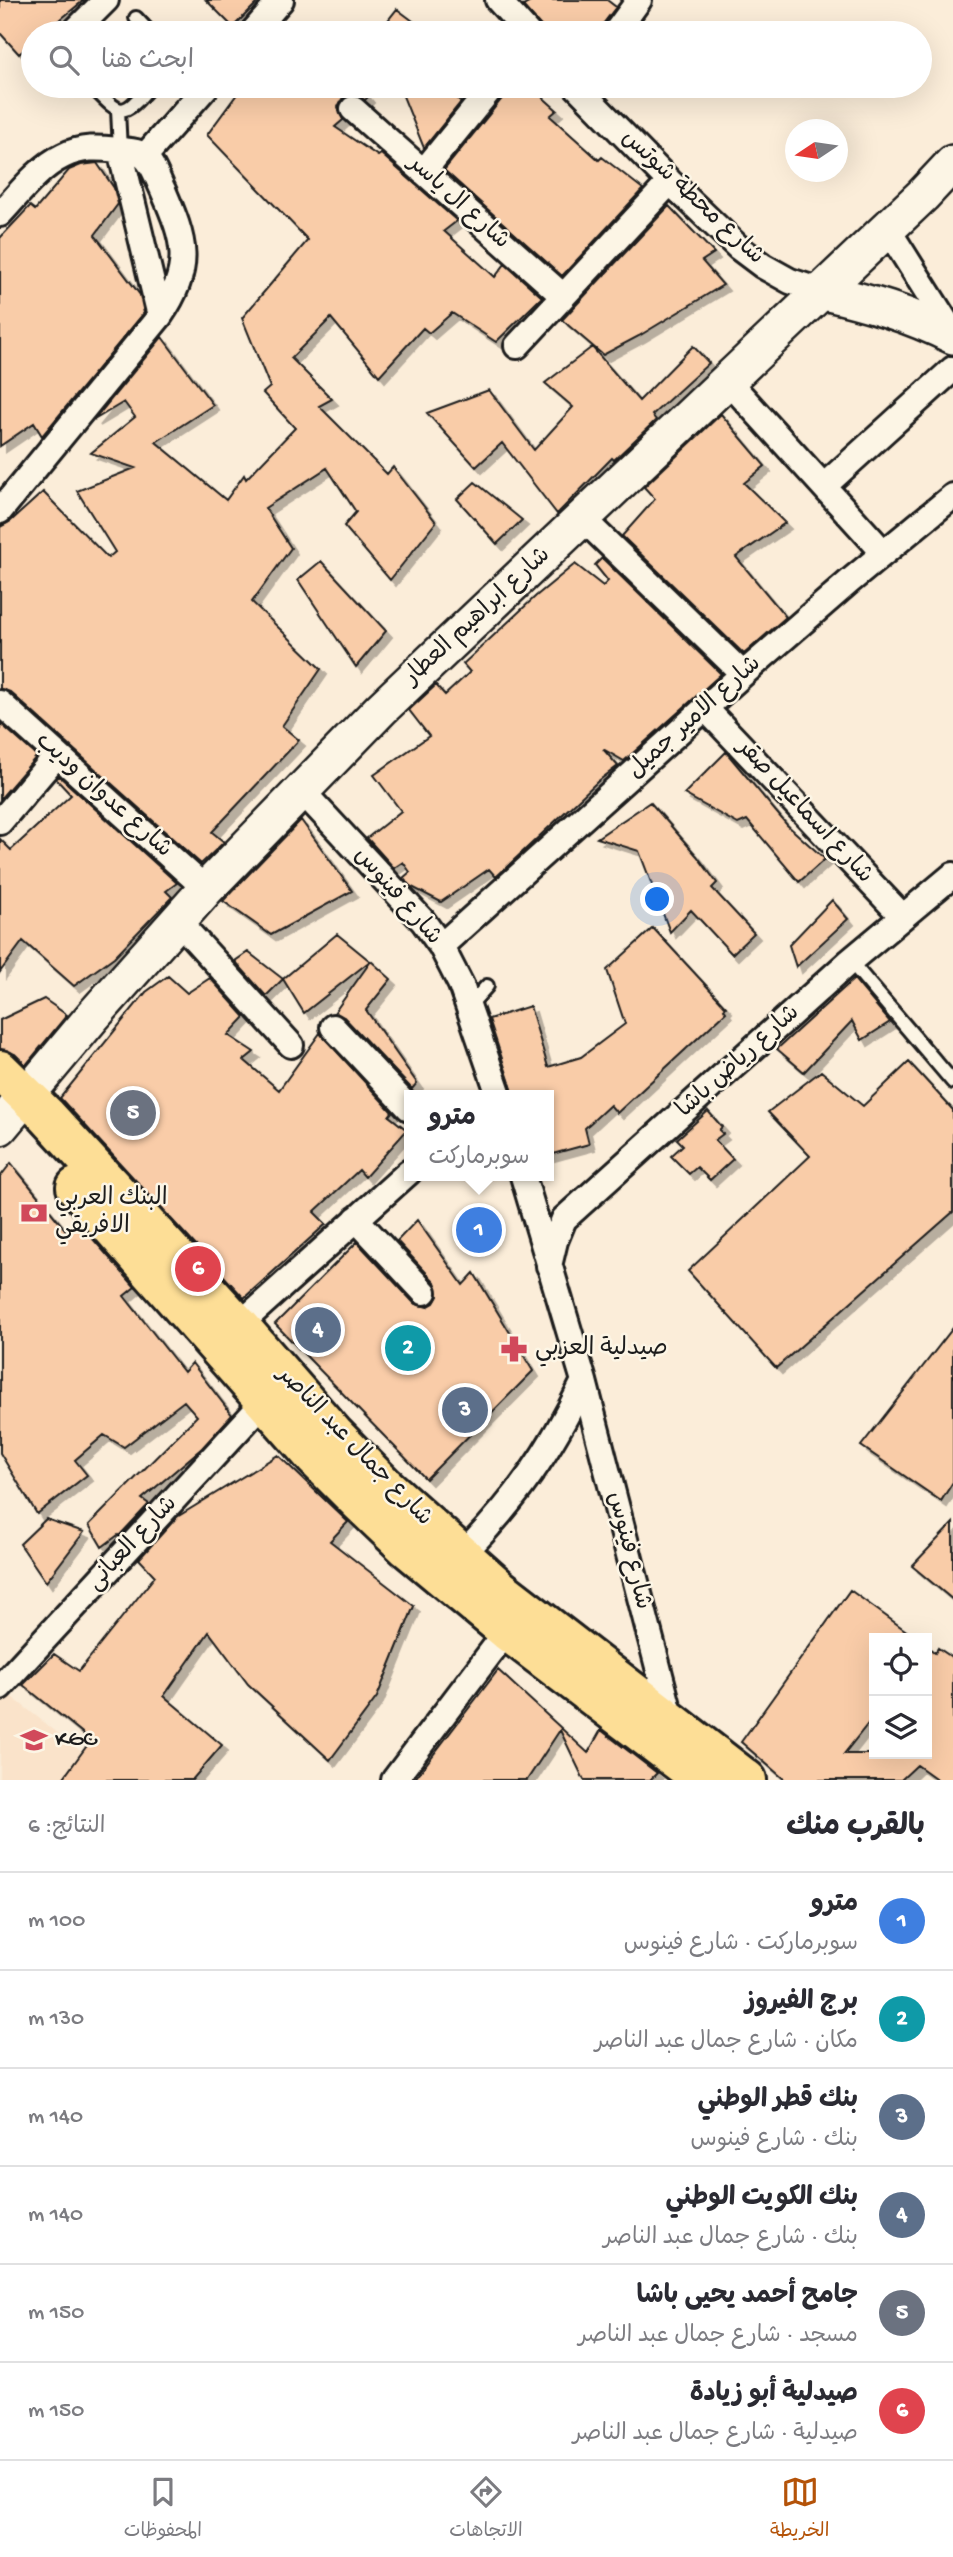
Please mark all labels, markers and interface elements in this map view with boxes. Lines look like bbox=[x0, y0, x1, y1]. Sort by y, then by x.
search box bbox=[21, 21, 932, 98]
icon: search bbox=[45, 41, 83, 79]
text: ابحث هنا bbox=[101, 47, 194, 78]
north arrow bbox=[785, 119, 848, 182]
street label: شارع محطة شوتس bbox=[615, 124, 769, 272]
street label: شارع ال ياسر bbox=[399, 148, 515, 256]
street label: شارع ابراهيم العطار bbox=[397, 542, 557, 694]
street label: شارع الامير جميل bbox=[622, 650, 768, 786]
street label: شارع عدوان وديب bbox=[29, 727, 177, 865]
street label: شارع اسماعيل صقر bbox=[728, 732, 878, 890]
street label: شارع فينوس bbox=[347, 842, 447, 952]
your location bbox=[640, 882, 674, 916]
street label: شارع رياض باشا bbox=[671, 999, 807, 1125]
pin: 5 bbox=[110, 1087, 156, 1139]
popup bbox=[404, 1090, 554, 1181]
text: مترو bbox=[428, 1104, 476, 1135]
text: سوبرماركت bbox=[428, 1145, 530, 1172]
place label: البنك العربي الافريقي bbox=[55, 1185, 168, 1245]
bank icon: البنك العربي الافريقي bbox=[19, 1198, 49, 1228]
pin: 1 bbox=[456, 1204, 502, 1256]
pin: 6 bbox=[175, 1243, 221, 1295]
pin: 4 bbox=[295, 1304, 341, 1356]
pin: 2 bbox=[385, 1322, 431, 1374]
pharmacy icon: صيدلية العزبي bbox=[499, 1334, 529, 1364]
place label: صيدلية العزبي bbox=[535, 1335, 668, 1367]
street label: شارع جمال عبد الناصر bbox=[269, 1359, 438, 1533]
pin: 3 bbox=[442, 1384, 488, 1436]
street label: شارع فينوس bbox=[599, 1489, 657, 1613]
street label: شارع العبانى bbox=[82, 1490, 184, 1598]
map controls bbox=[869, 1633, 932, 1759]
button: locate bbox=[869, 1633, 932, 1696]
button: layers bbox=[869, 1696, 932, 1759]
school or university icon: KGC bbox=[19, 1725, 49, 1755]
place label: KGC bbox=[55, 1726, 98, 1755]
text: بالقرب منك bbox=[786, 1811, 925, 1846]
text: النتائج: 6 bbox=[28, 1814, 105, 1841]
text: مترو bbox=[811, 1890, 858, 1921]
text: 100 m bbox=[28, 1908, 85, 1935]
text: 1 bbox=[897, 1908, 907, 1935]
text: سوبرماركت · شارع فينوس bbox=[624, 1931, 858, 1958]
text: برج الفيروز bbox=[745, 1988, 858, 2019]
text: 130 m bbox=[28, 2006, 84, 2033]
text: 2 bbox=[896, 2006, 908, 2033]
text: مكان · شارع جمال عبد الناصر bbox=[595, 2029, 858, 2056]
text: بنك قطر الوطني bbox=[697, 2086, 858, 2117]
text: 140 m bbox=[28, 2104, 83, 2131]
text: 3 bbox=[896, 2104, 908, 2131]
text: بنك · شارع فينوس bbox=[691, 2127, 858, 2154]
text: بنك الكويت الوطني bbox=[665, 2184, 858, 2215]
text: 140 m bbox=[28, 2202, 83, 2229]
text: 4 bbox=[897, 2202, 907, 2229]
text: بنك · شارع جمال عبد الناصر bbox=[603, 2225, 858, 2252]
text: جامح أحمد يحيى باشا bbox=[637, 2282, 858, 2313]
text: 150 m bbox=[28, 2300, 84, 2327]
text: 5 bbox=[896, 2300, 908, 2327]
text: مسجد · شارع جمال عبد الناصر bbox=[578, 2323, 858, 2350]
text: صيدلية أبو زيادة bbox=[690, 2380, 858, 2411]
text: 150 m bbox=[28, 2398, 84, 2425]
text: 6 bbox=[896, 2398, 908, 2425]
text: صيدلية · شارع جمال عبد الناصر bbox=[573, 2421, 858, 2448]
tab: المحفوظات bbox=[124, 2473, 202, 2546]
tab: الاتجاهات bbox=[449, 2473, 523, 2546]
tab: الخريطة bbox=[770, 2473, 829, 2546]

